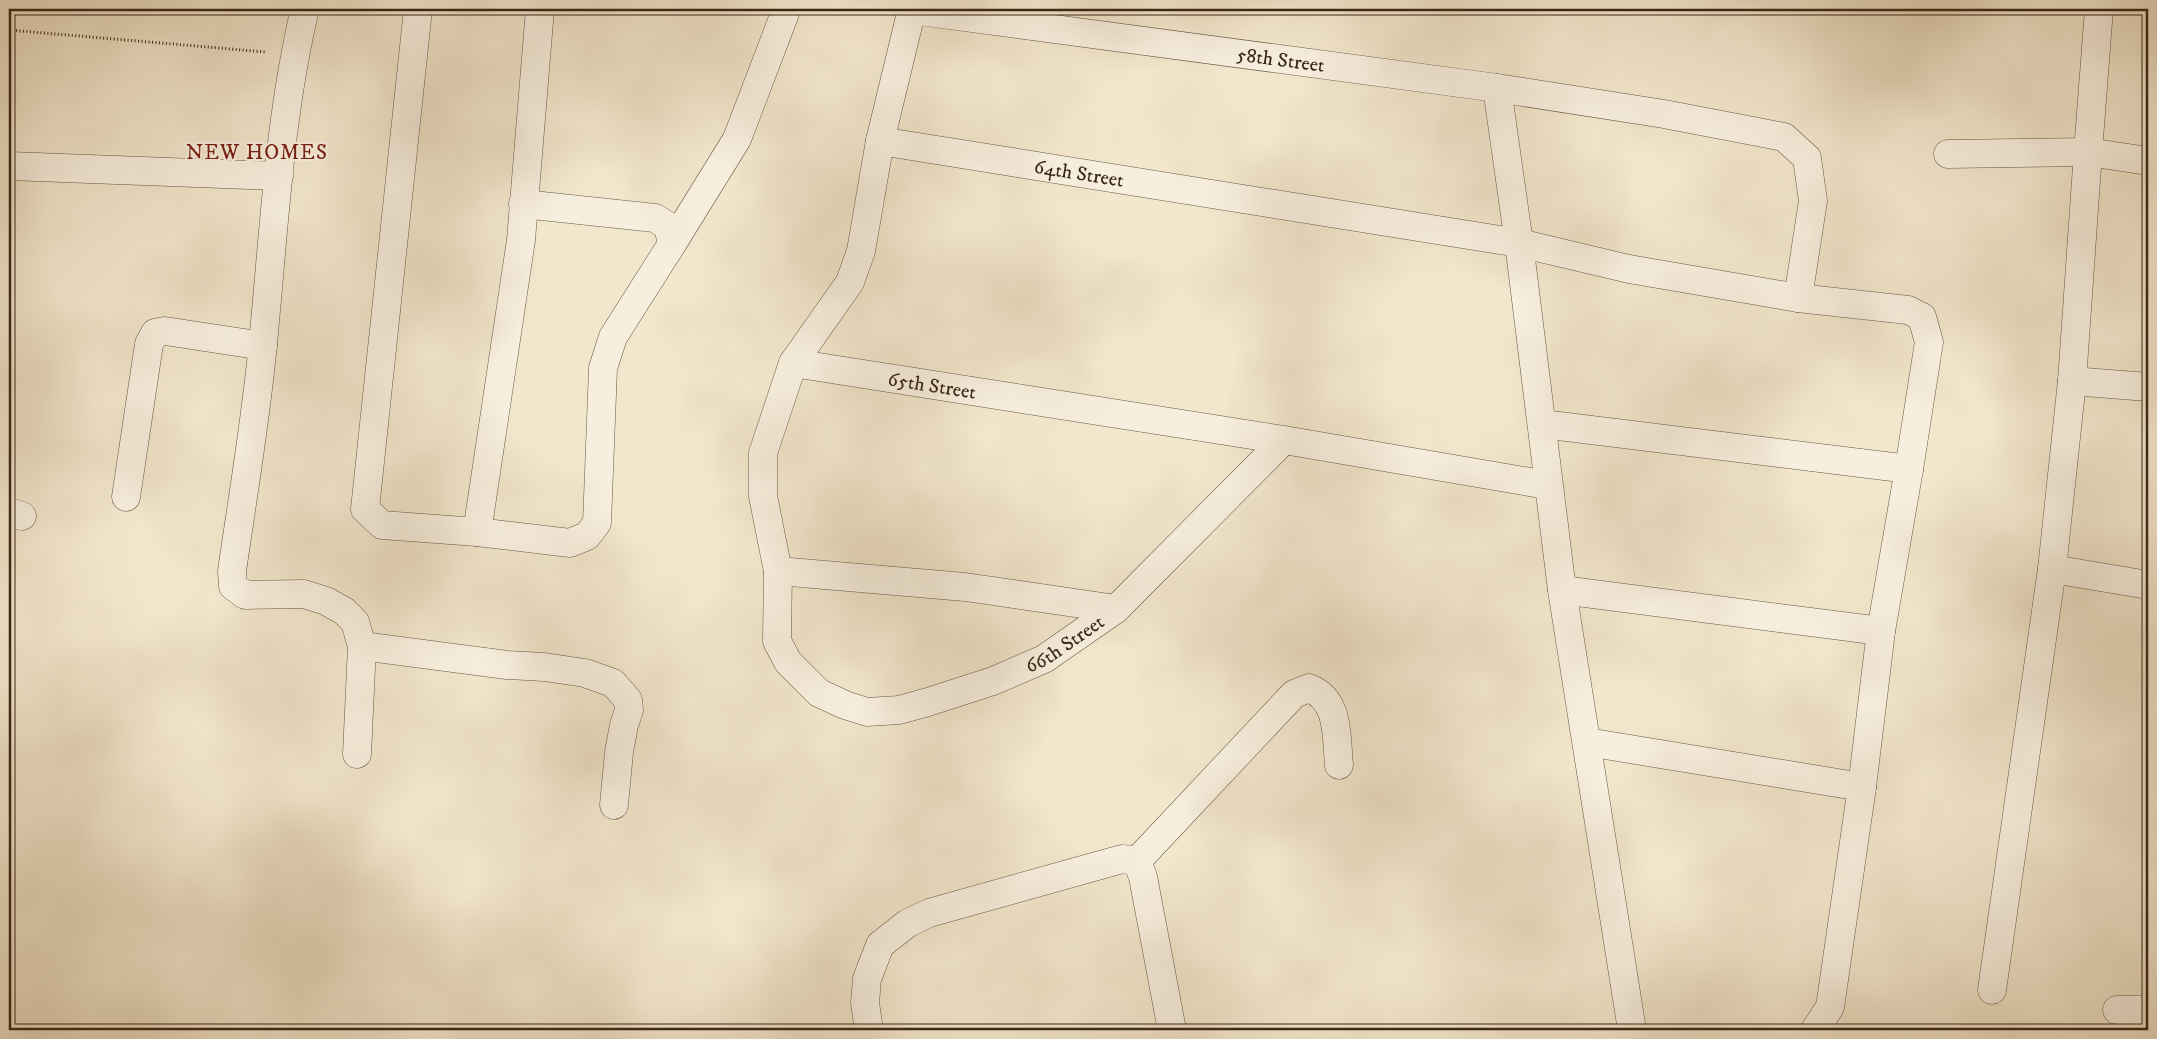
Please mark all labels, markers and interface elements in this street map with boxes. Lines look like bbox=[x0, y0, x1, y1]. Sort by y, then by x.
street label: 58th Street bbox=[1235, 42, 1326, 79]
district label: NEW HOMES bbox=[186, 140, 328, 166]
street label: 64th Street bbox=[1032, 155, 1125, 194]
street label: 65th Street bbox=[886, 367, 978, 406]
street label: 66th Street bbox=[1022, 610, 1110, 680]

